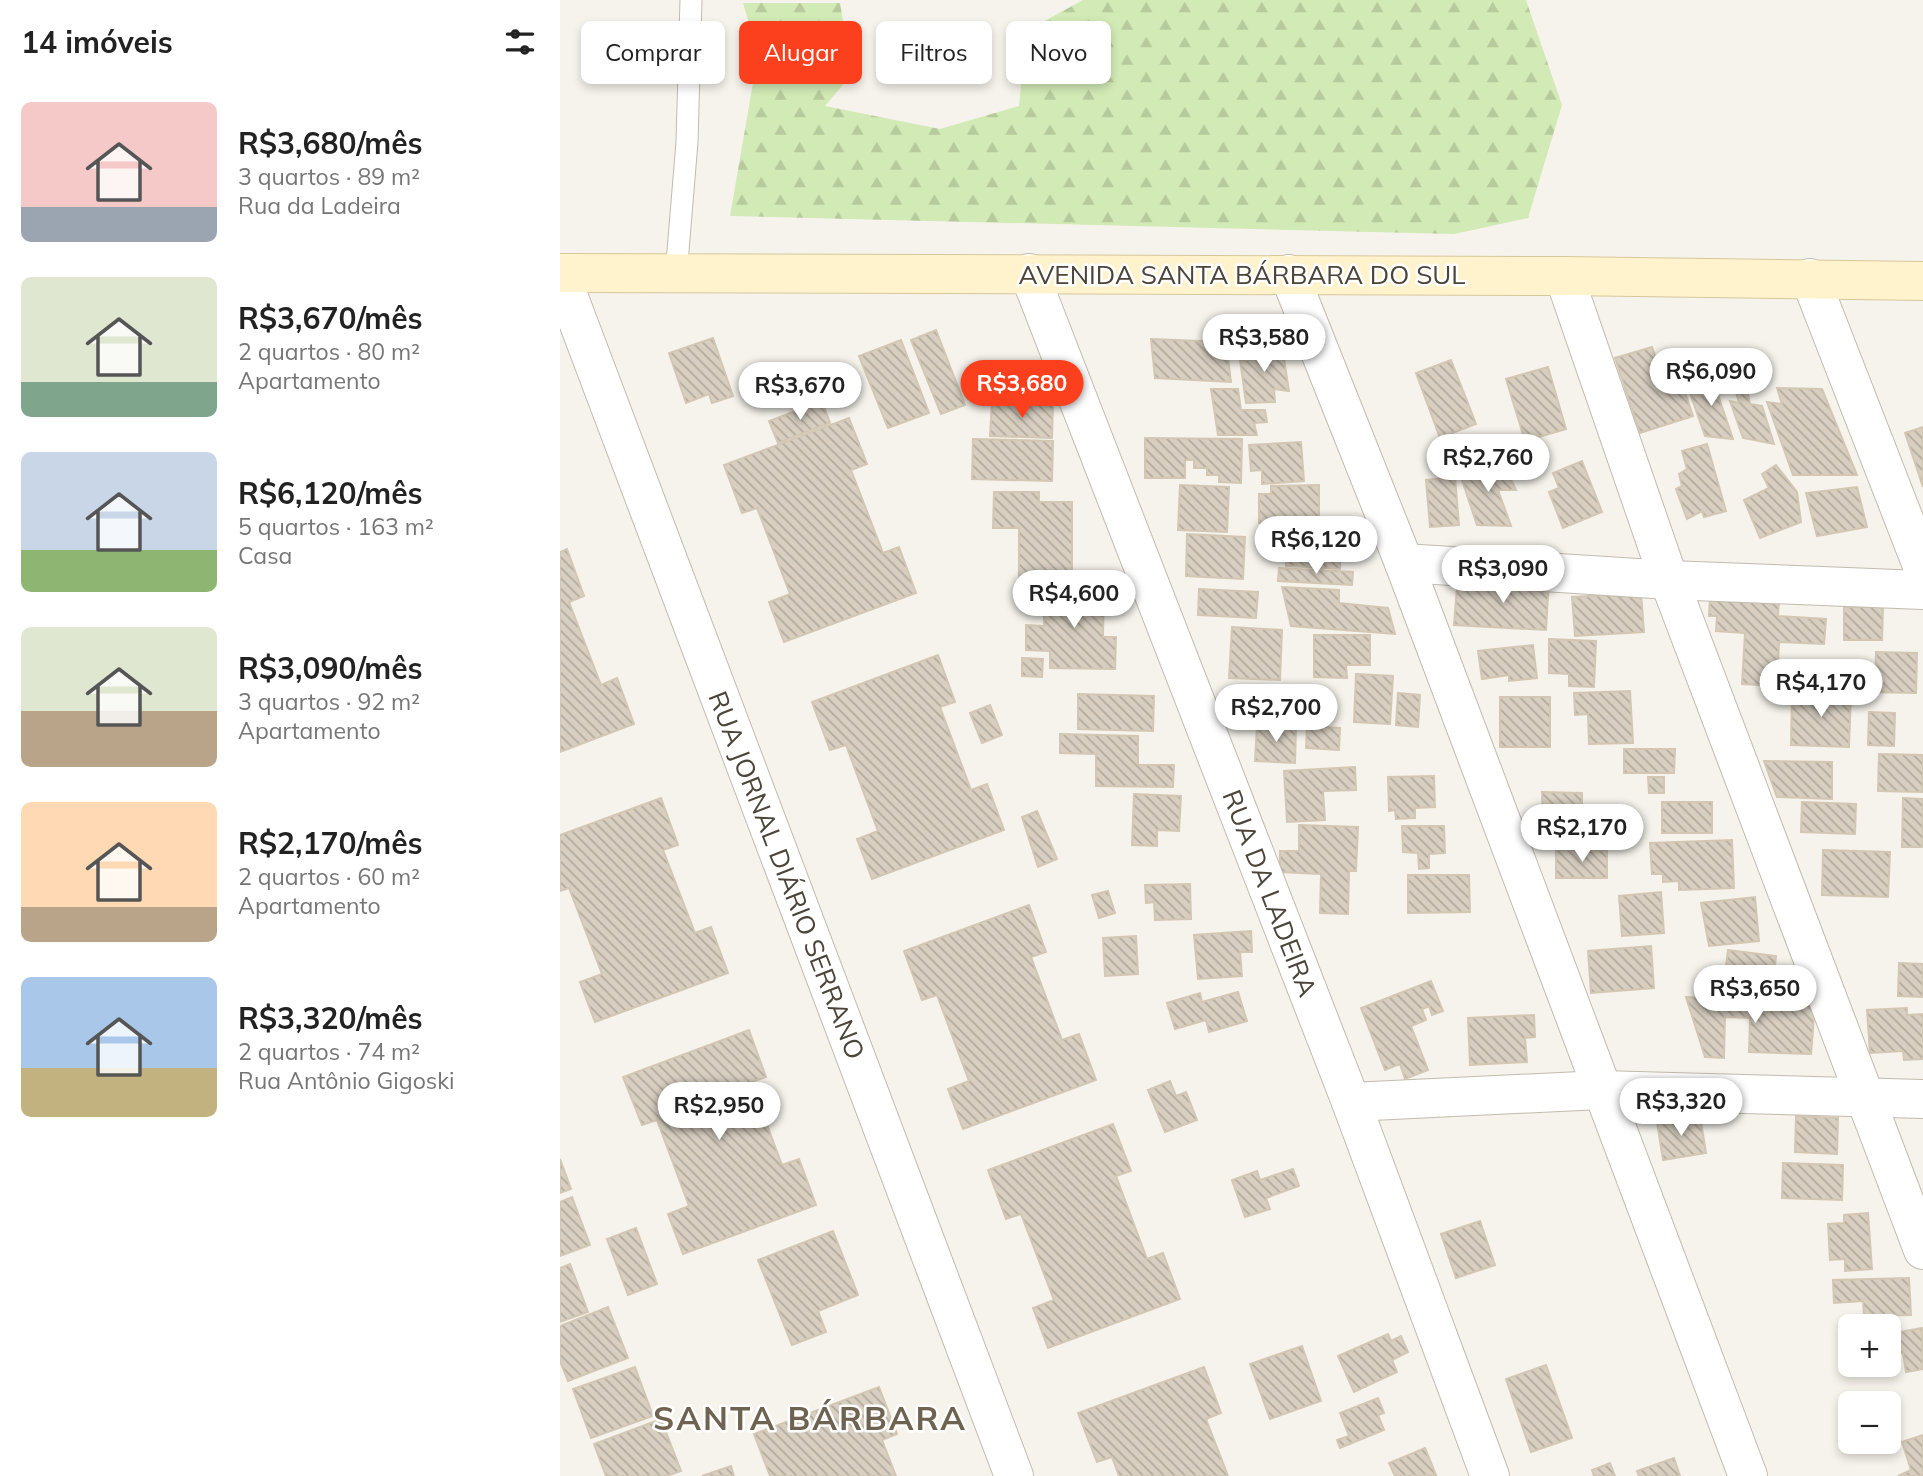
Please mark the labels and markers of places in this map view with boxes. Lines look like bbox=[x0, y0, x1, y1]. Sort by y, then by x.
pin: R$3,580 bbox=[1199, 314, 1329, 374]
pin: R$6,090 bbox=[1646, 348, 1776, 408]
pin: R$3,680 bbox=[957, 360, 1087, 420]
pin: R$3,670 bbox=[735, 362, 865, 422]
pin: R$2,760 bbox=[1423, 434, 1553, 494]
pin: R$6,120 bbox=[1251, 516, 1381, 576]
pin: R$3,090 bbox=[1438, 546, 1568, 605]
pin: R$4,600 bbox=[1009, 570, 1139, 630]
pin: R$4,170 bbox=[1756, 660, 1886, 719]
pin: R$2,700 bbox=[1211, 684, 1341, 744]
pin: R$2,170 bbox=[1517, 804, 1647, 864]
pin: R$3,650 bbox=[1690, 965, 1820, 1025]
pin: R$3,320 bbox=[1616, 1078, 1746, 1138]
pin: R$2,950 bbox=[654, 1082, 784, 1142]

